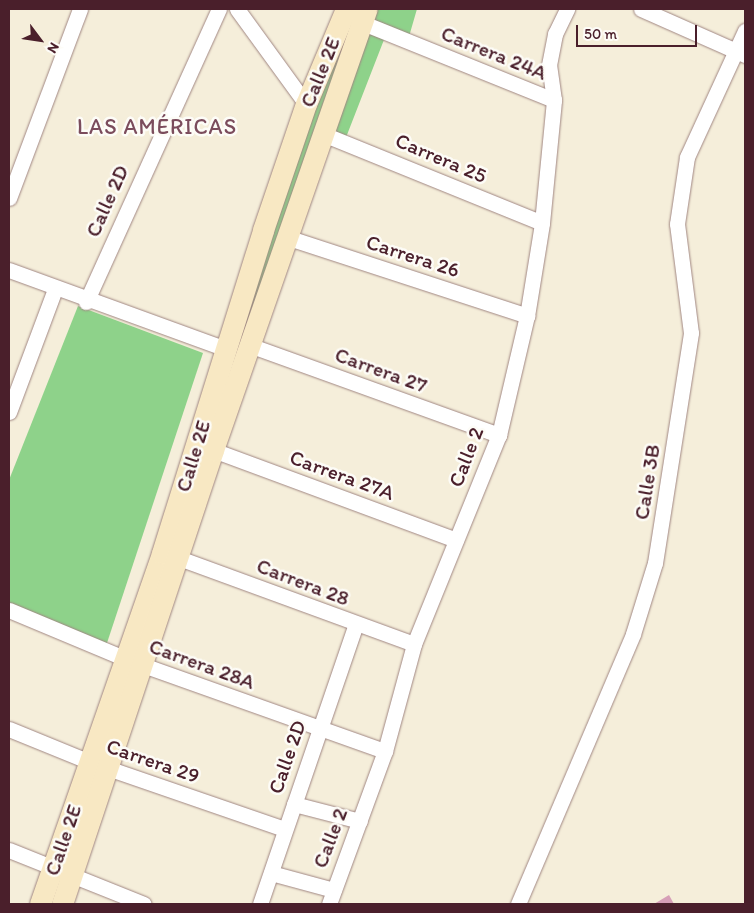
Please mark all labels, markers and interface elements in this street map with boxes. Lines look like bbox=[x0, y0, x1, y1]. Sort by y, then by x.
north arrow bbox=[15, 15, 65, 65]
scale bar bbox=[579, 15, 700, 47]
street label: Carrera 24A bbox=[437, 20, 551, 86]
text: 50 m bbox=[584, 25, 617, 43]
street label: Calle 2E bbox=[295, 33, 345, 111]
text: N bbox=[44, 40, 63, 56]
district label: LAS AMÉRICAS bbox=[77, 114, 237, 140]
street label: Carrera 25 bbox=[392, 128, 490, 188]
street label: Calle 2D bbox=[80, 161, 134, 241]
street label: Carrera 26 bbox=[363, 229, 463, 283]
street label: Carrera 27 bbox=[332, 342, 430, 398]
street label: Calle 2E bbox=[170, 417, 216, 495]
street label: Calle 2 bbox=[443, 424, 489, 490]
street label: Calle 3B bbox=[629, 442, 665, 522]
street label: Carrera 27A bbox=[286, 444, 398, 506]
street label: Carrera 28 bbox=[253, 553, 353, 611]
street label: Carrera 28A bbox=[146, 633, 258, 695]
street label: Calle 2D bbox=[263, 717, 311, 797]
street label: Carrera 29 bbox=[103, 733, 203, 789]
street label: Calle 2E bbox=[39, 801, 87, 879]
street label: Calle 2 bbox=[307, 805, 353, 871]

